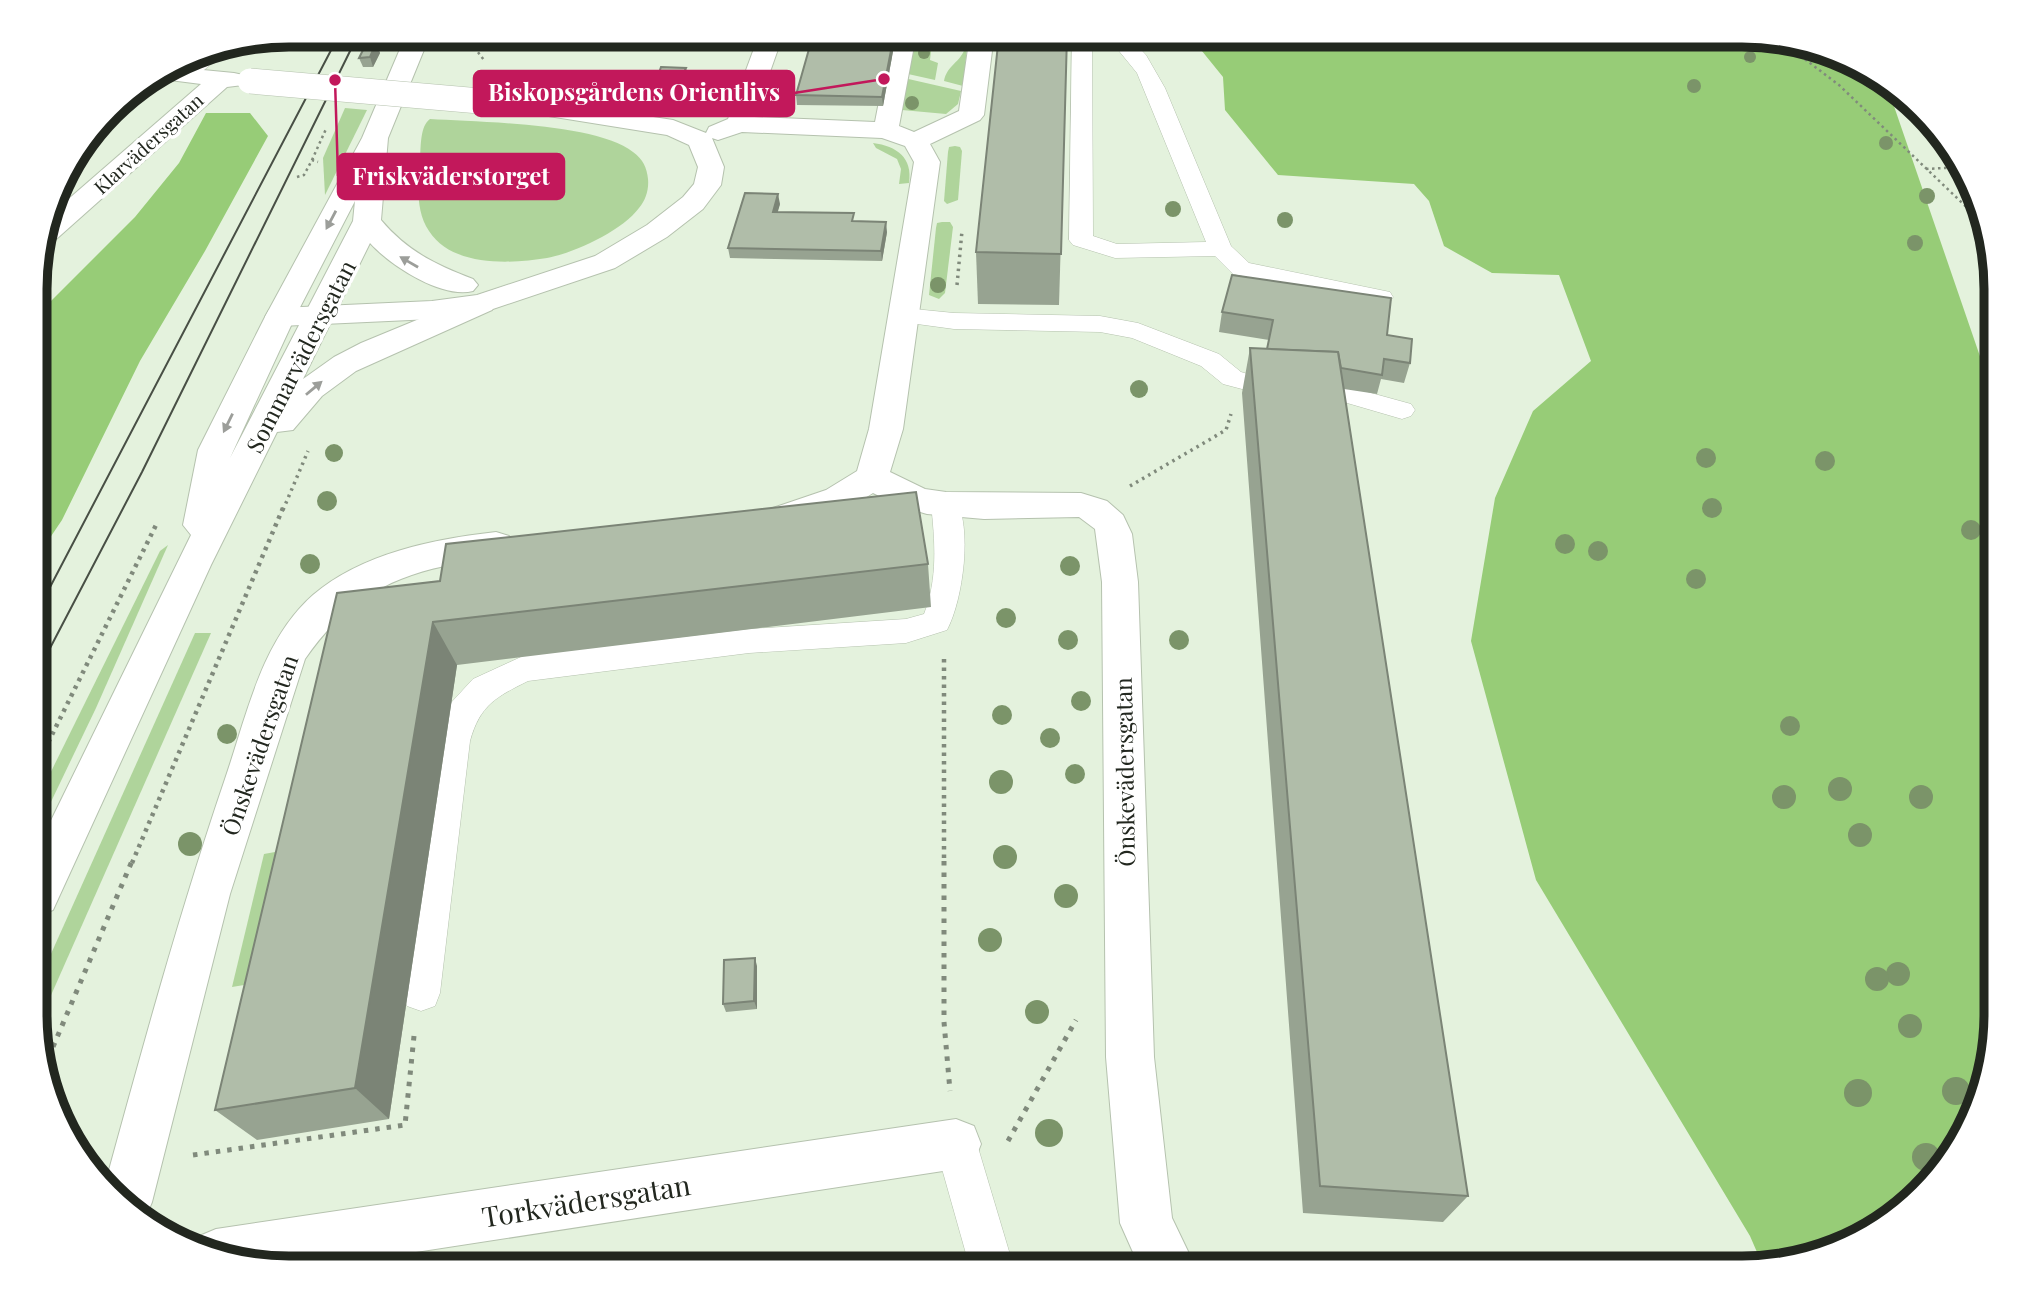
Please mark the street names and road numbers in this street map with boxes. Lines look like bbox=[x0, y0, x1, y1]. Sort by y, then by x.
street label: Klarvädersgatan bbox=[88, 86, 209, 199]
street label: Sommarvädersgatan bbox=[238, 254, 362, 458]
street label: Önskevädersgatan bbox=[214, 650, 305, 840]
street label: Önskevädersgatan bbox=[1107, 677, 1141, 867]
street label: Torkvädersgatan bbox=[479, 1165, 693, 1235]

